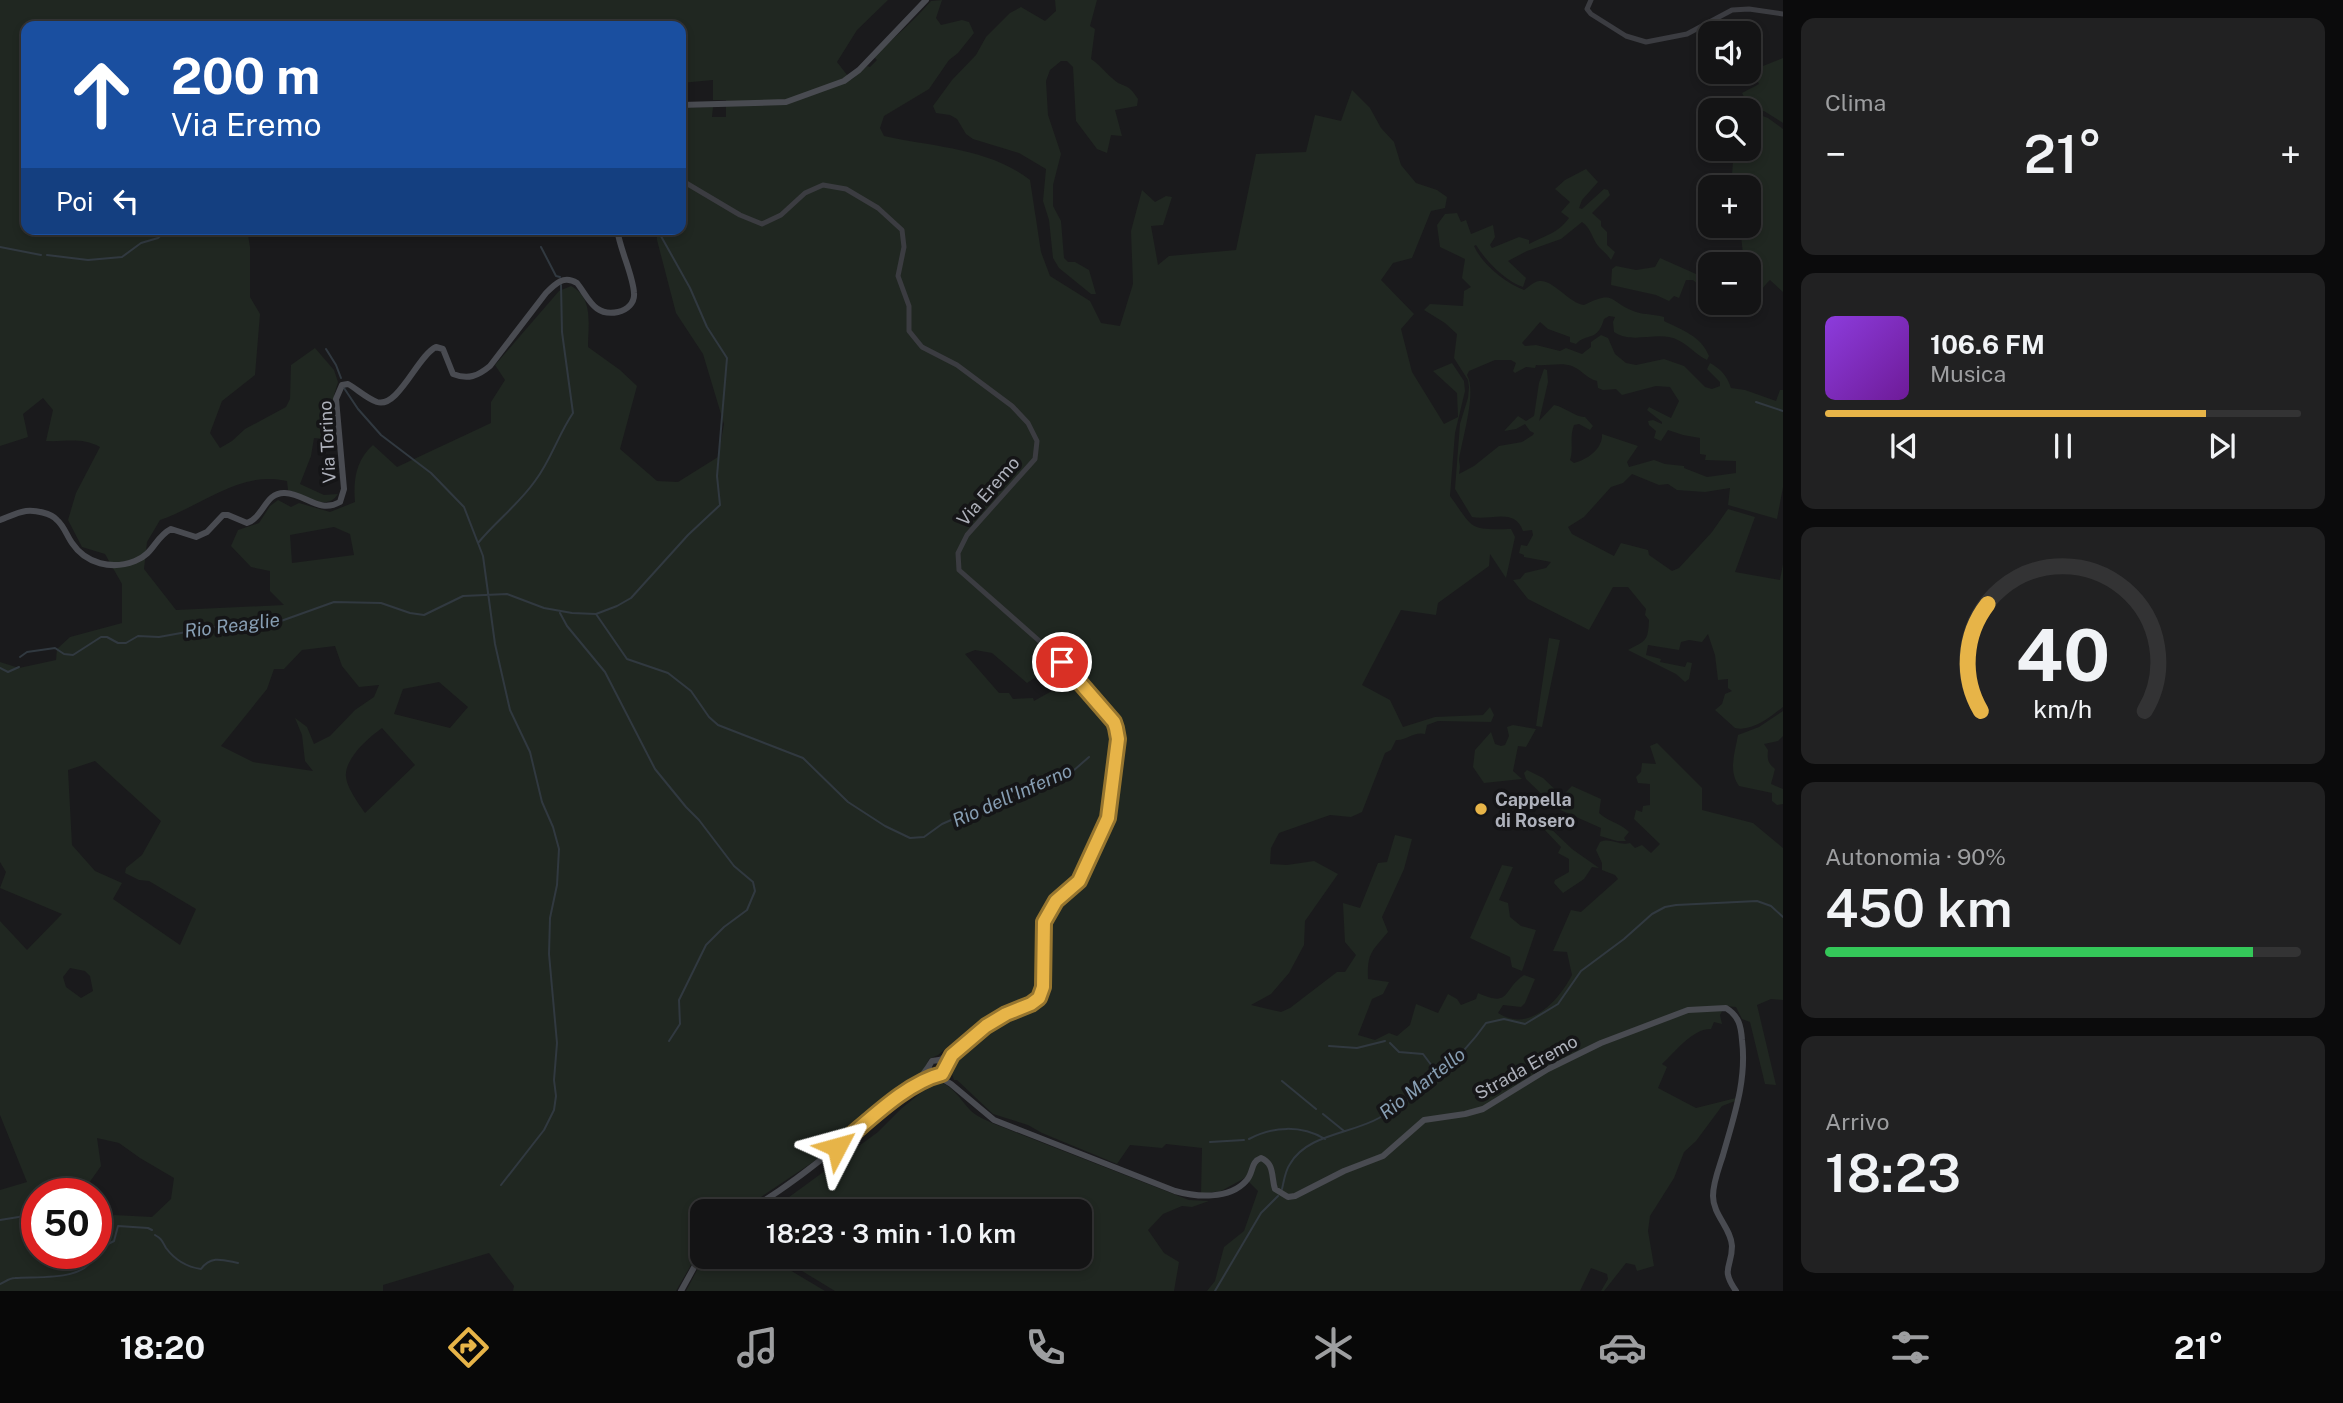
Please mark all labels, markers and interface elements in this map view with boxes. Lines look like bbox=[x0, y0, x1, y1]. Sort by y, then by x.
map controls bbox=[1698, 21, 1761, 315]
button: sound bbox=[1698, 21, 1761, 84]
text: 200 m bbox=[171, 47, 320, 105]
icon: ahead bbox=[56, 49, 147, 140]
text: Clima bbox=[1825, 89, 1886, 116]
button: search bbox=[1698, 98, 1761, 161]
text: Via Eremo bbox=[171, 106, 322, 143]
text: 21° bbox=[2024, 124, 2102, 185]
text: − bbox=[1825, 132, 1846, 177]
text: + bbox=[2280, 132, 2301, 177]
button: + bbox=[1698, 175, 1761, 238]
icon: left bbox=[107, 182, 145, 220]
text: Poi bbox=[56, 186, 93, 217]
button: − bbox=[1698, 252, 1761, 315]
text: 106.6 FM bbox=[1930, 329, 2045, 360]
text: Musica bbox=[1930, 360, 2006, 387]
street label: Via Torino bbox=[314, 400, 340, 484]
icon: previous bbox=[1885, 427, 1923, 465]
icon: pause bbox=[2044, 427, 2082, 465]
icon: next bbox=[2203, 427, 2241, 465]
street label: Via Eremo bbox=[952, 452, 1024, 530]
water label: Rio Reaglie bbox=[183, 608, 281, 642]
text: 40 bbox=[2016, 613, 2110, 698]
pin bbox=[1032, 632, 1092, 692]
icon: arrive bbox=[1043, 643, 1081, 681]
text: km/h bbox=[2034, 694, 2092, 724]
water label: Rio dell'Inferno bbox=[949, 759, 1075, 831]
place label: Cappella di Rosero bbox=[1495, 789, 1575, 831]
marker: Cappella di Rosero bbox=[1473, 801, 1489, 817]
text: Autonomia · 90% bbox=[1825, 843, 2006, 870]
text: 450 km bbox=[1825, 878, 2013, 939]
street label: Strada Eremo bbox=[1471, 1030, 1581, 1104]
water label: Rio Martello bbox=[1375, 1043, 1469, 1123]
text: Arrivo bbox=[1825, 1108, 1889, 1135]
position arrow bbox=[800, 1110, 874, 1184]
text: 18:23 bbox=[1825, 1143, 1961, 1204]
speed limit sign: 50 bbox=[21, 1178, 112, 1269]
text: 18:23 · 3 min · 1.0 km bbox=[766, 1218, 1016, 1249]
icon: directions bbox=[444, 1323, 493, 1372]
icon: music bbox=[733, 1323, 782, 1372]
icon: phone bbox=[1021, 1323, 1070, 1372]
icon: climate bbox=[1309, 1323, 1358, 1372]
icon: car bbox=[1598, 1323, 1647, 1372]
icon: filters bbox=[1886, 1323, 1935, 1372]
text: 18:20 bbox=[120, 1329, 205, 1366]
text: 21° bbox=[2174, 1329, 2223, 1366]

